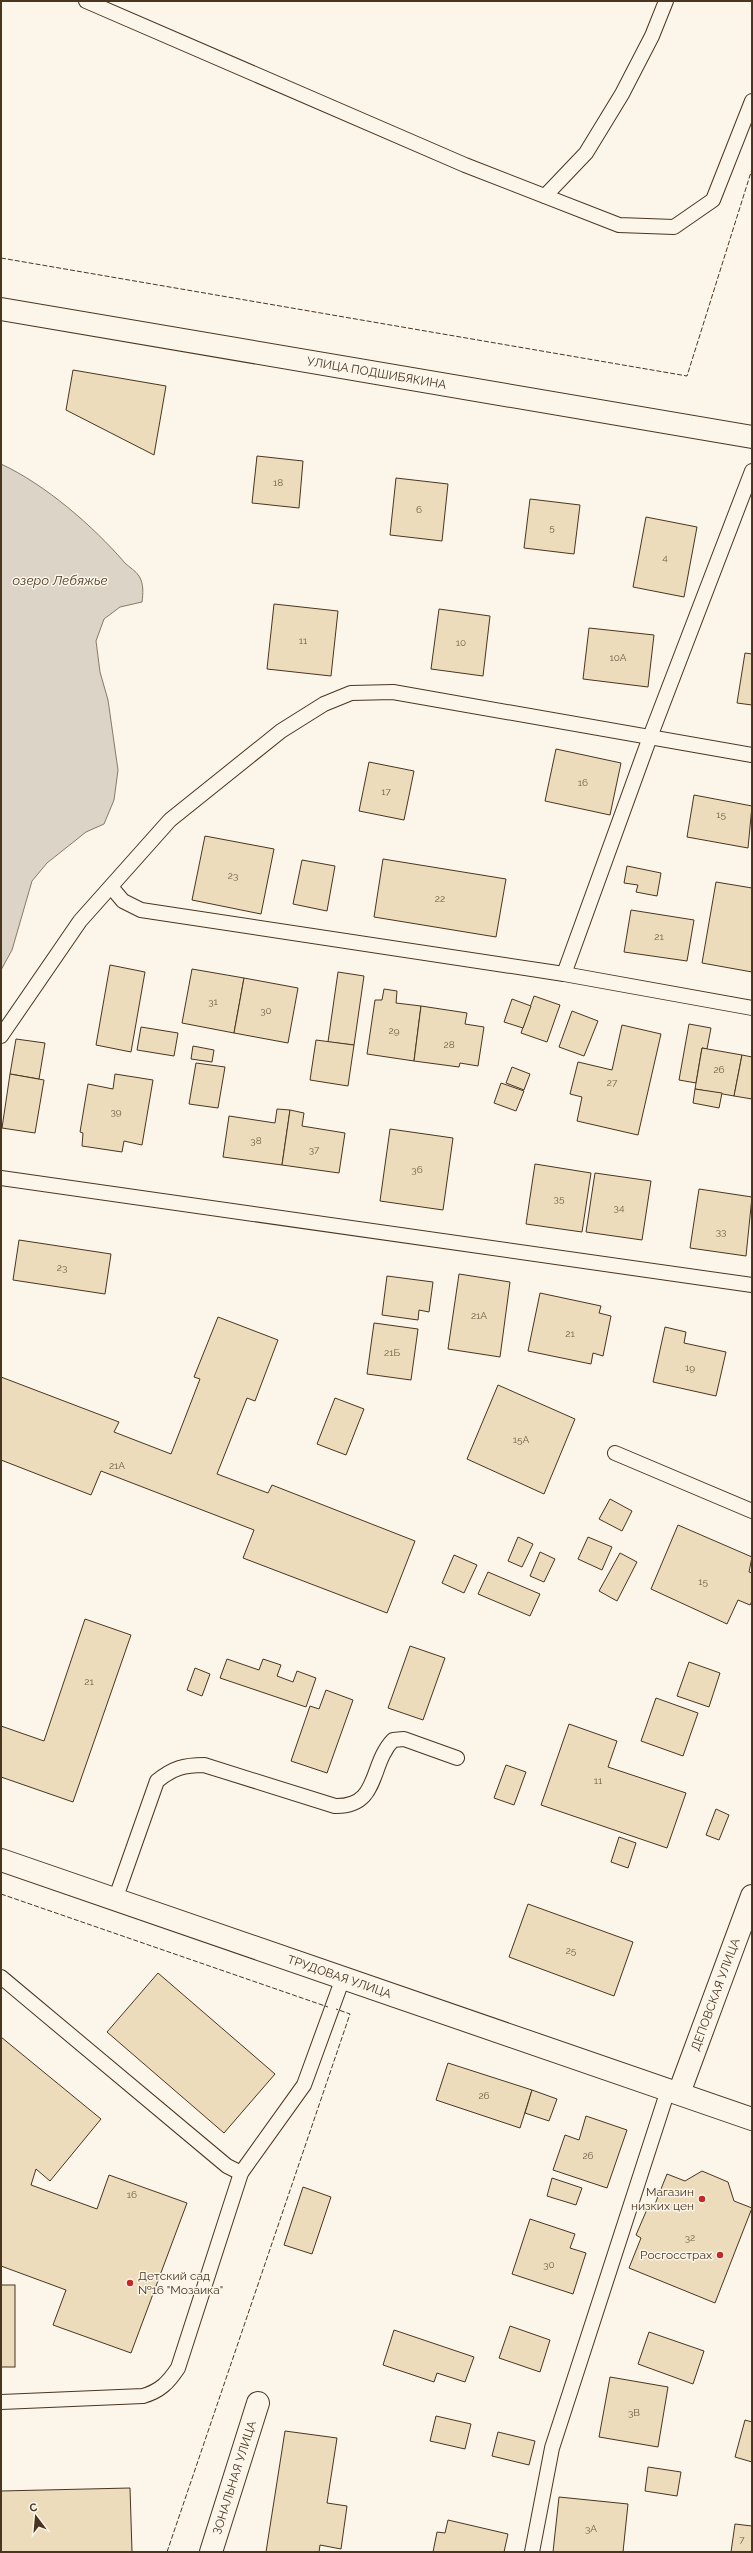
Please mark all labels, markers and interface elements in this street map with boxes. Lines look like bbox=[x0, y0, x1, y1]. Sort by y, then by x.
street label: УЛИЦА ПОДШИБЯКИНА bbox=[306, 354, 447, 392]
house number: 18 bbox=[273, 477, 283, 488]
house number: 6 bbox=[416, 504, 422, 515]
house number: 5 bbox=[549, 522, 555, 533]
house number: 4 bbox=[662, 552, 668, 563]
water label: озеро Лебяжье bbox=[12, 573, 108, 588]
house number: 11 bbox=[299, 635, 308, 646]
house number: 10 bbox=[456, 637, 466, 648]
house number: 10А bbox=[610, 652, 627, 663]
house number: 16 bbox=[578, 777, 588, 788]
house number: 17 bbox=[381, 786, 391, 797]
house number: 15 bbox=[716, 809, 726, 820]
house number: 23 bbox=[228, 870, 238, 881]
house number: 22 bbox=[435, 893, 445, 904]
house number: 21 bbox=[654, 931, 664, 942]
house number: 31 bbox=[208, 996, 219, 1007]
house number: 30 bbox=[260, 1005, 272, 1016]
house number: 29 bbox=[388, 1025, 400, 1036]
house number: 28 bbox=[443, 1039, 455, 1050]
house number: 26 bbox=[713, 1064, 725, 1075]
house number: 27 bbox=[607, 1077, 618, 1088]
house number: 39 bbox=[110, 1106, 122, 1117]
house number: 38 bbox=[250, 1135, 262, 1146]
house number: 37 bbox=[309, 1144, 320, 1155]
house number: 36 bbox=[411, 1164, 423, 1175]
house number: 35 bbox=[554, 1193, 565, 1204]
house number: 34 bbox=[614, 1202, 625, 1213]
house number: 33 bbox=[716, 1226, 726, 1237]
house number: 23 bbox=[57, 1262, 67, 1273]
house number: 21А bbox=[471, 1310, 487, 1321]
house number: 21 bbox=[565, 1328, 575, 1339]
house number: 21Б bbox=[384, 1347, 400, 1358]
house number: 19 bbox=[685, 1362, 695, 1373]
house number: 15А bbox=[513, 1434, 529, 1445]
house number: 21А bbox=[109, 1460, 125, 1471]
house number: 15 bbox=[698, 1576, 708, 1587]
house number: 21 bbox=[84, 1676, 94, 1687]
house number: 11 bbox=[594, 1775, 603, 1786]
street label: ДЕПОВСКАЯ УЛИЦА bbox=[688, 1936, 743, 2053]
house number: 25 bbox=[566, 1945, 577, 1956]
street label: ТРУДОВАЯ УЛИЦА bbox=[286, 1952, 393, 2001]
house number: 26 bbox=[478, 2090, 490, 2101]
house number: 26 bbox=[582, 2150, 594, 2161]
place label: Магазин низких цен bbox=[631, 2185, 694, 2213]
house number: 16 bbox=[127, 2189, 137, 2200]
marker: Магазин низких цен bbox=[697, 2194, 707, 2204]
house number: 32 bbox=[685, 2232, 695, 2243]
place label: Росгосстрах bbox=[640, 2248, 712, 2262]
marker: Росгосстрах bbox=[715, 2250, 725, 2260]
house number: 30 bbox=[543, 2259, 555, 2270]
place label: Детский сад №16 "Мозаика" bbox=[138, 2269, 223, 2297]
marker: Детский сад №16 "Мозаика" bbox=[125, 2278, 135, 2288]
house number: 3В bbox=[628, 2407, 640, 2418]
street label: ЗОНАЛЬНАЯ УЛИЦА bbox=[210, 2419, 259, 2536]
north arrow bbox=[16, 2497, 56, 2537]
text: С bbox=[28, 2500, 39, 2515]
house number: 3А bbox=[585, 2523, 597, 2534]
house number: 7 bbox=[739, 2534, 745, 2545]

